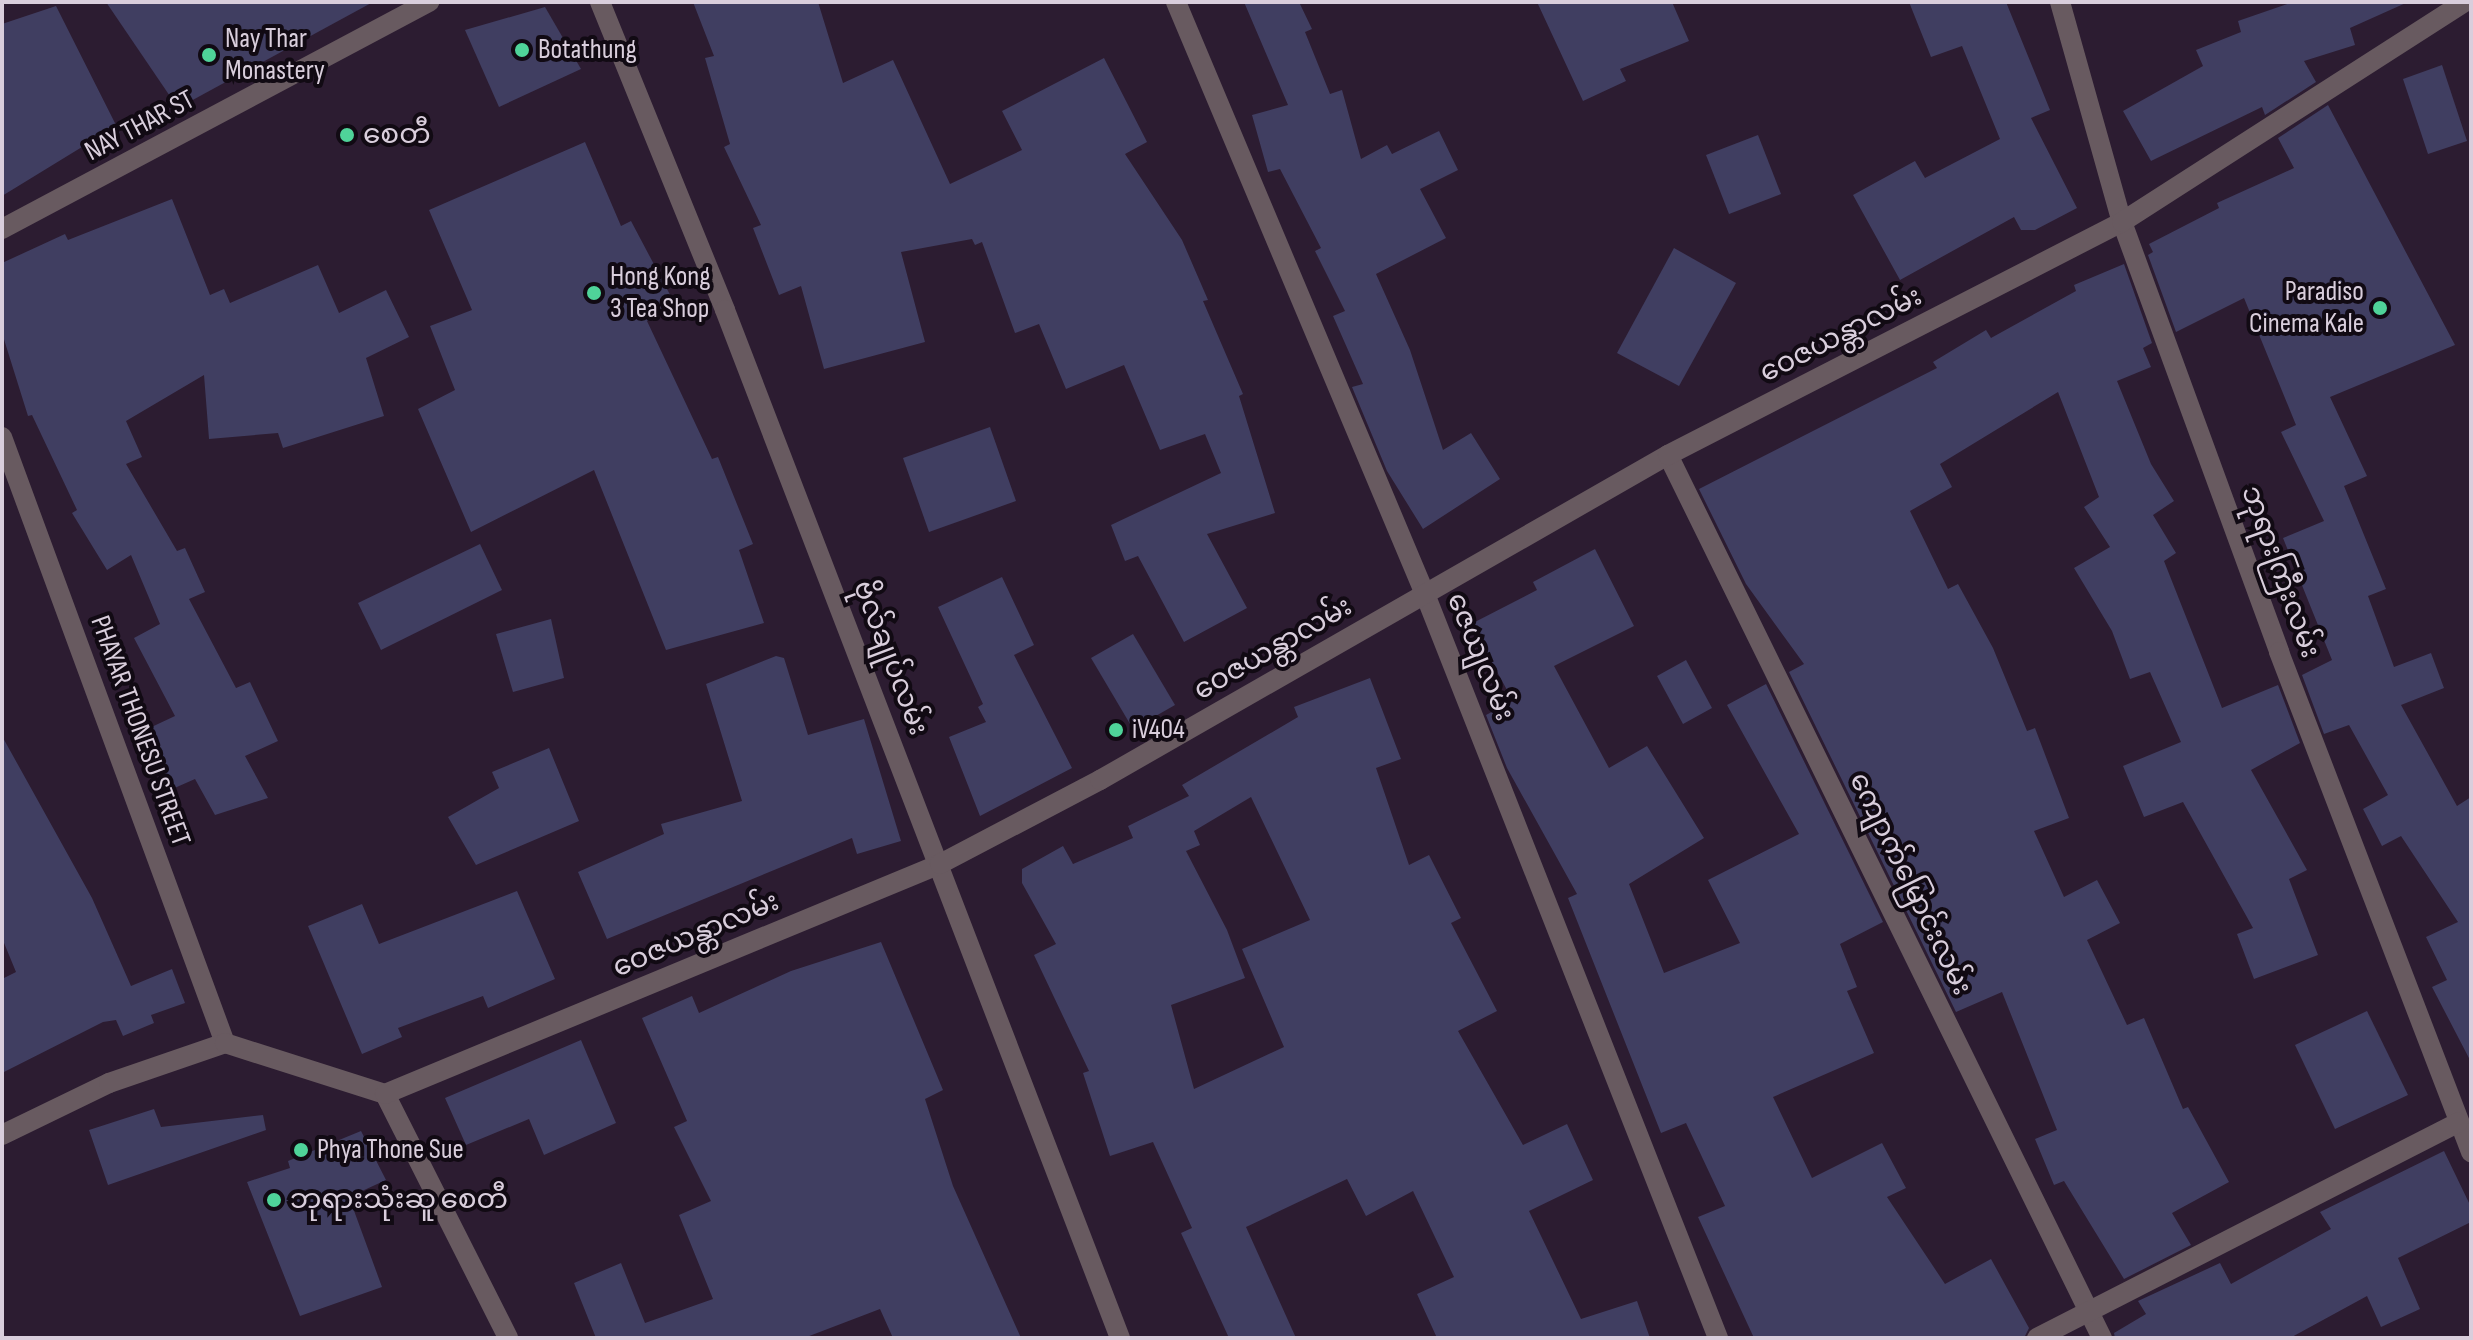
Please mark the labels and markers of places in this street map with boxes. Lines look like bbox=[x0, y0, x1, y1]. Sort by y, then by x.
place label: Nay Thar Monastery bbox=[225, 22, 325, 88]
place label: Botathung bbox=[538, 33, 637, 67]
marker: Botathung bbox=[513, 41, 531, 59]
marker: Nay Thar Monastery bbox=[200, 46, 218, 64]
place label: စေတီ bbox=[363, 118, 431, 152]
marker: စေတီ bbox=[338, 126, 356, 144]
place label: Hong Kong 3 Tea Shop bbox=[610, 260, 710, 326]
place label: Paradiso Cinema Kale bbox=[2249, 275, 2364, 341]
marker: Hong Kong 3 Tea Shop bbox=[585, 284, 603, 302]
marker: Paradiso Cinema Kale bbox=[2371, 299, 2389, 317]
place label: iV404 bbox=[1132, 713, 1185, 747]
marker: iV404 bbox=[1107, 721, 1125, 739]
place label: Phya Thone Sue bbox=[317, 1133, 464, 1167]
marker: Phya Thone Sue bbox=[292, 1141, 310, 1159]
place label: ဘုရားသုံးဆူ စေတီ bbox=[290, 1183, 508, 1217]
marker: ဘုရားသုံးဆူ စေတီ bbox=[265, 1191, 283, 1209]

